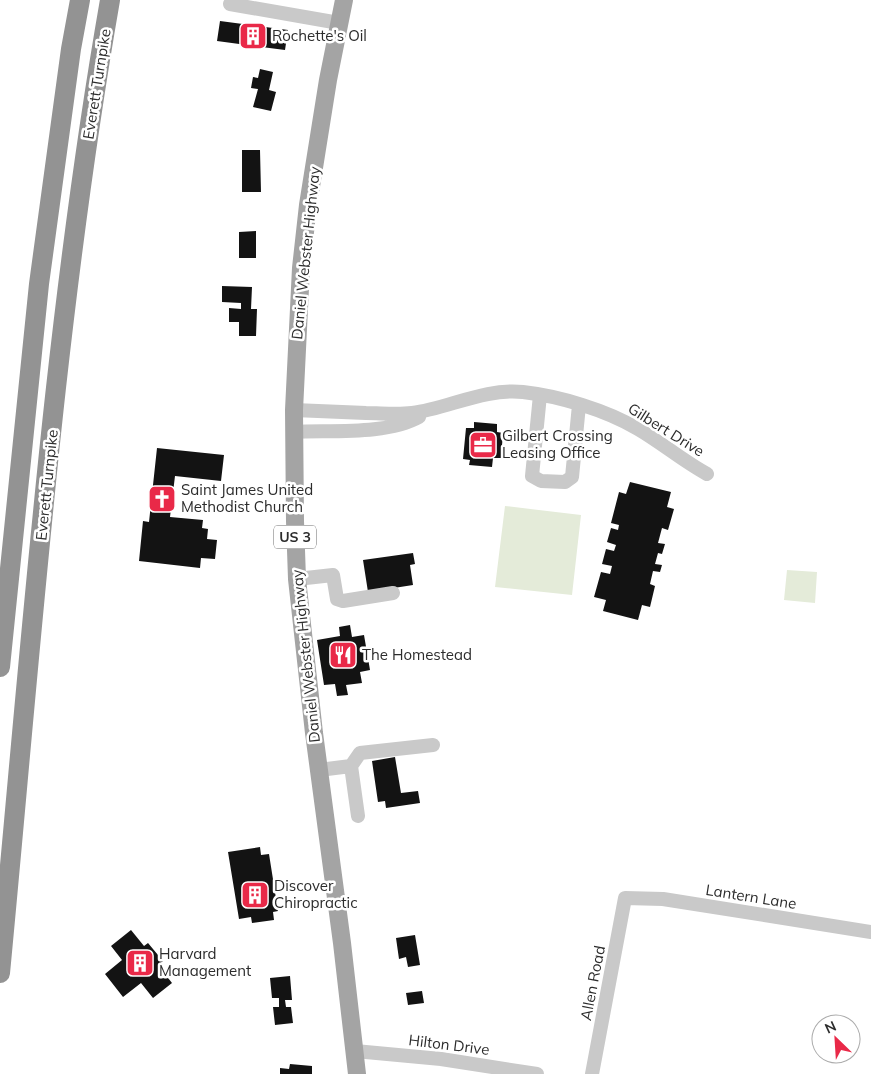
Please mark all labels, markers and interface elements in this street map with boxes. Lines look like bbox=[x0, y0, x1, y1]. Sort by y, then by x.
building icon: Rochette's Oil bbox=[238, 21, 268, 51]
place label: Rochette's Oil bbox=[272, 26, 367, 45]
street label: Everett Turnpike bbox=[78, 27, 115, 141]
street label: Daniel Webster Highway bbox=[287, 165, 324, 340]
street label: Gilbert Drive bbox=[625, 399, 708, 461]
place label: Gilbert Crossing Leasing Office bbox=[502, 426, 613, 462]
street label: Everett Turnpike bbox=[31, 428, 62, 541]
office icon: Gilbert Crossing Leasing Office bbox=[468, 430, 498, 460]
place label: Saint James United Methodist Church bbox=[181, 480, 313, 516]
church icon: Saint James United Methodist Church bbox=[147, 484, 177, 514]
road number: US 3 bbox=[274, 526, 316, 548]
street label: Daniel Webster Highway bbox=[287, 569, 324, 743]
restaurant icon: The Homestead bbox=[328, 640, 358, 670]
place label: The Homestead bbox=[362, 645, 472, 664]
place label: Discover Chiropractic bbox=[274, 876, 358, 912]
building icon: Discover Chiropractic bbox=[240, 880, 270, 910]
street label: Lantern Lane bbox=[704, 880, 798, 913]
place label: Harvard Management bbox=[159, 944, 251, 980]
street label: Allen Road bbox=[576, 944, 609, 1022]
building icon: Harvard Management bbox=[125, 948, 155, 978]
north arrow bbox=[811, 1014, 861, 1064]
text: N bbox=[822, 1017, 839, 1038]
street label: Hilton Drive bbox=[408, 1030, 491, 1059]

